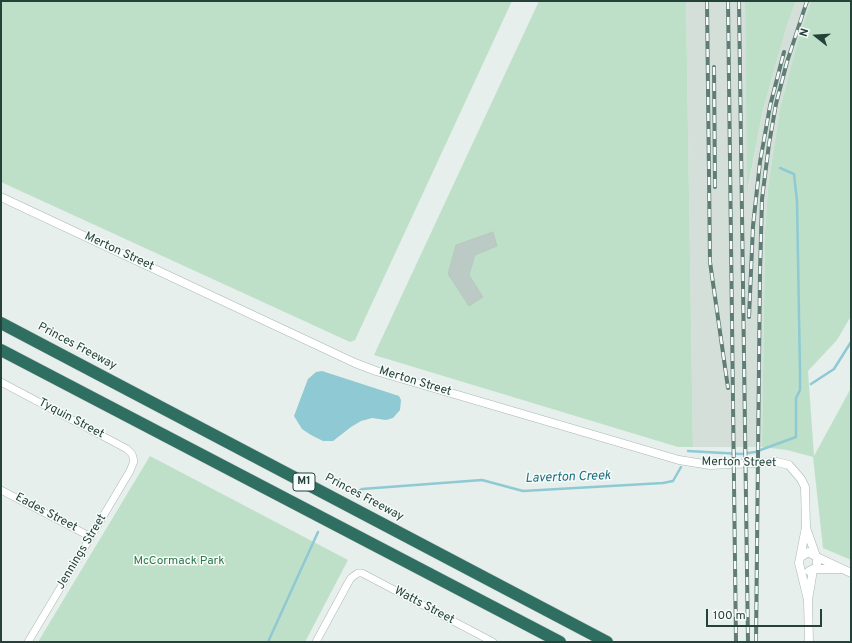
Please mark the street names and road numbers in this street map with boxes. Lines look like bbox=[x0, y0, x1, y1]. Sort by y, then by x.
street label: Merton Street bbox=[82, 230, 156, 274]
street label: Princes Freeway bbox=[35, 320, 119, 374]
street label: Merton Street bbox=[377, 364, 453, 400]
street label: Tyquin Street bbox=[36, 396, 106, 442]
street label: Merton Street bbox=[702, 455, 776, 471]
street label: Princes Freeway bbox=[322, 471, 406, 525]
road number: M1 bbox=[293, 473, 315, 491]
street label: Eades Street bbox=[13, 491, 79, 535]
street label: Jennings Street bbox=[54, 512, 110, 592]
street label: Watts Street bbox=[391, 584, 457, 628]

